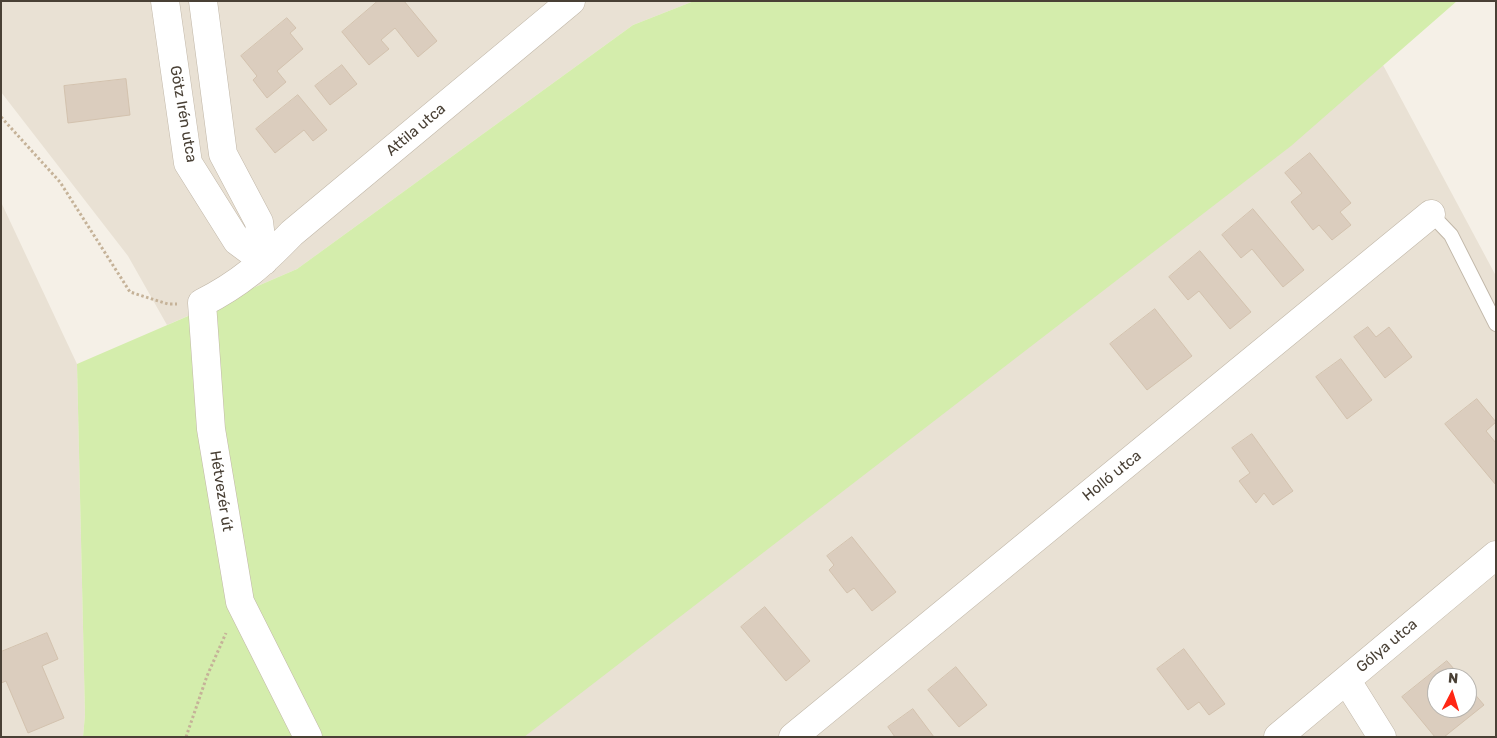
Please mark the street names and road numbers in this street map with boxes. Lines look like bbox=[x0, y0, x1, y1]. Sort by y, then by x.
street label: Götz Irén utca bbox=[166, 64, 200, 164]
street label: Attila utca bbox=[383, 100, 449, 160]
street label: Holló utca bbox=[1079, 447, 1145, 505]
street label: Hétvezér út bbox=[206, 449, 236, 533]
street label: Gólya utca bbox=[1353, 615, 1421, 677]

